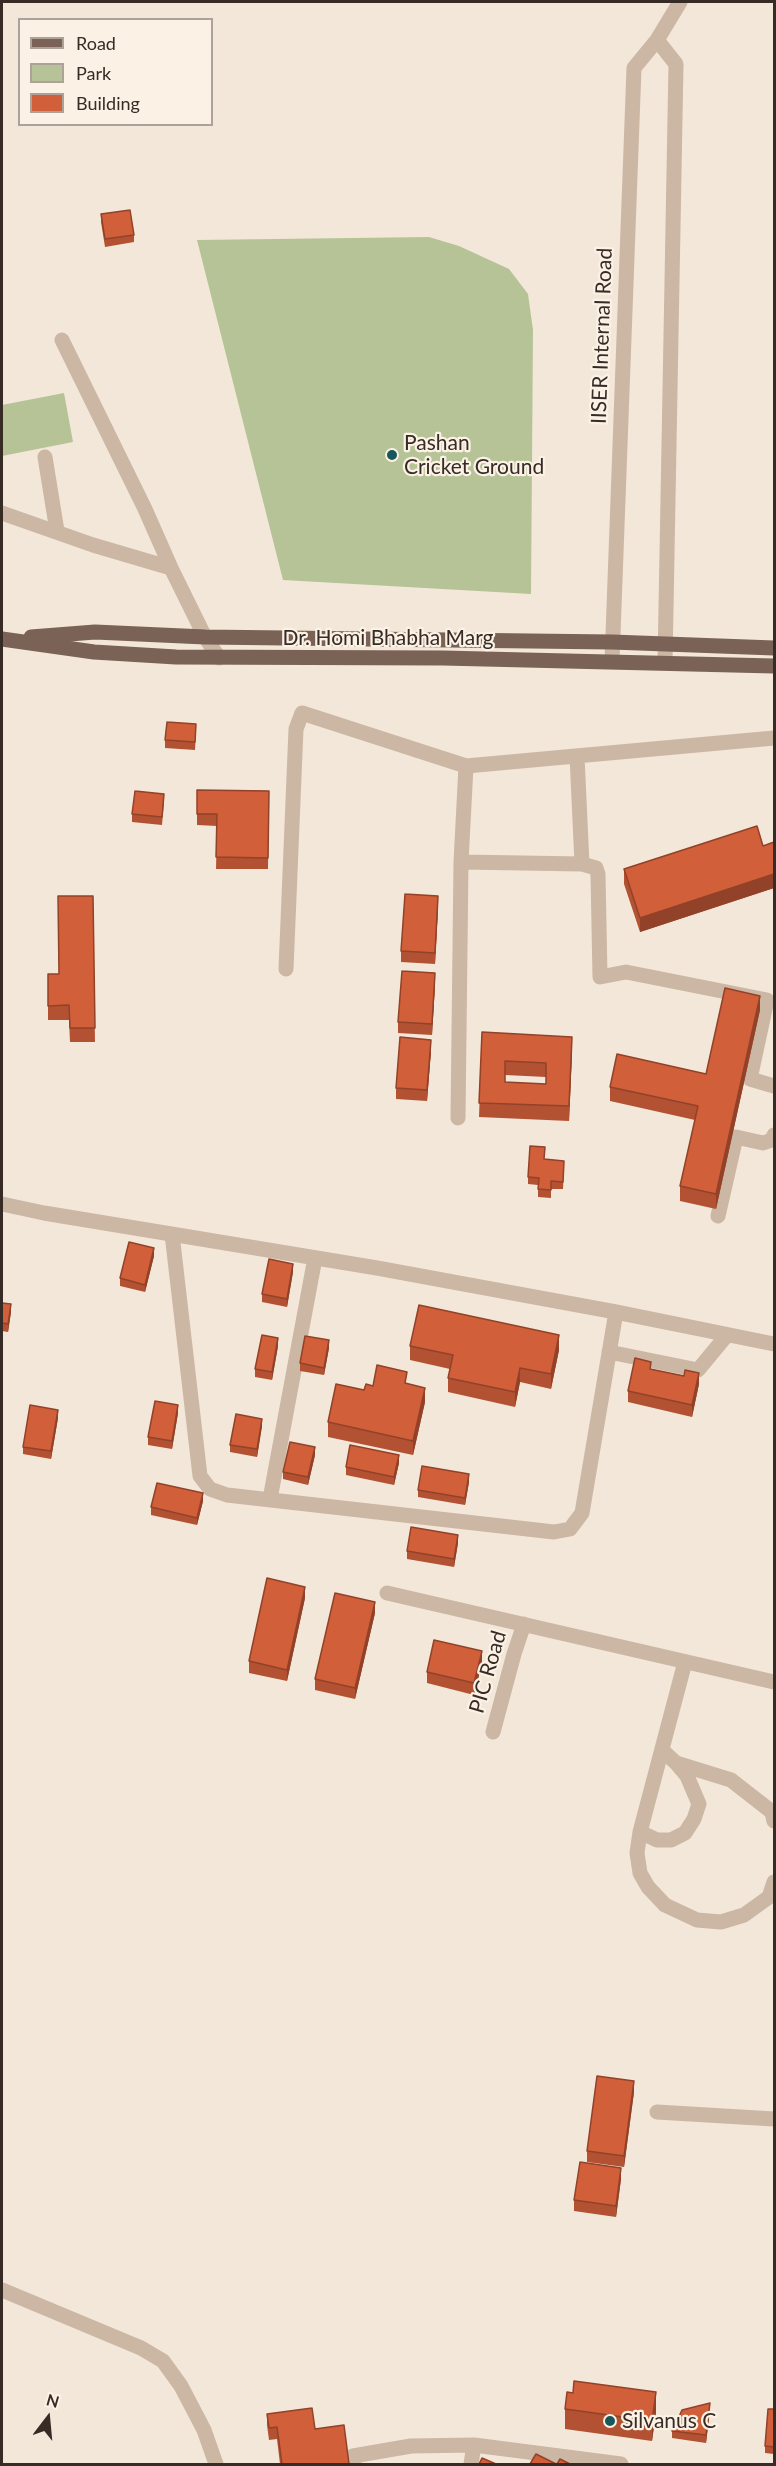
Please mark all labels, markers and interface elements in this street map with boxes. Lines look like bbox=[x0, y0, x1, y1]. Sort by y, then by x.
legend bbox=[18, 18, 213, 126]
text: Road bbox=[76, 32, 116, 54]
text: Park bbox=[76, 62, 111, 84]
text: Building bbox=[76, 92, 140, 114]
street label: IISER Internal Road bbox=[586, 247, 618, 425]
place label: Pashan Cricket Ground bbox=[404, 430, 544, 480]
marker: Pashan Cricket Ground bbox=[385, 448, 399, 462]
street label: Dr. Homi Bhabha Marg bbox=[283, 625, 493, 651]
street label: PIC Road bbox=[464, 1628, 512, 1716]
north arrow bbox=[18, 2388, 78, 2448]
text: N bbox=[45, 2389, 62, 2411]
place label: Silvanus C bbox=[622, 2408, 716, 2434]
marker: Silvanus C bbox=[603, 2414, 617, 2428]

